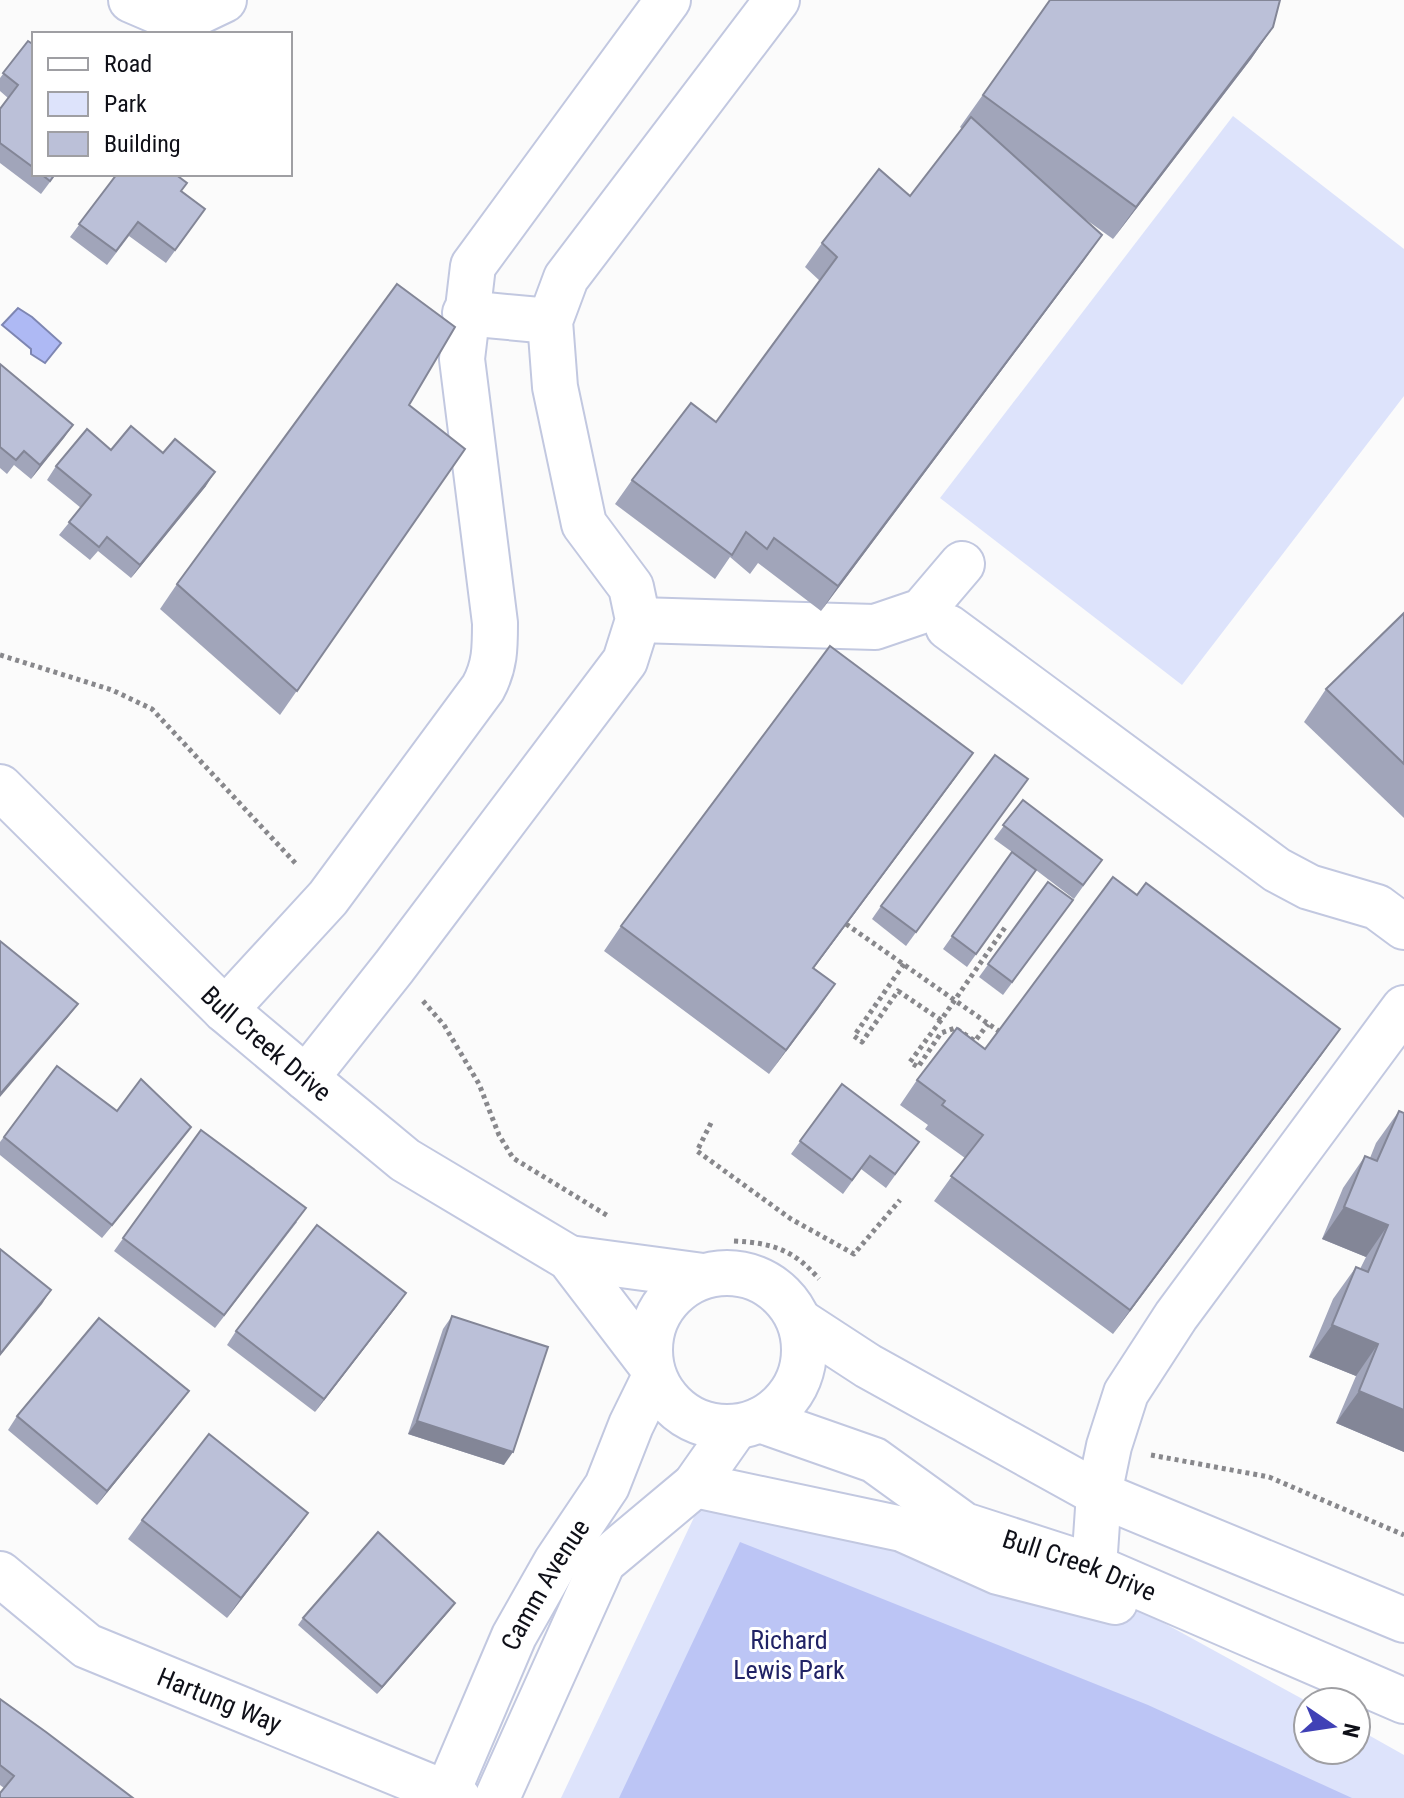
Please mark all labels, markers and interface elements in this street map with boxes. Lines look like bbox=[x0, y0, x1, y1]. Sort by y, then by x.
legend bbox=[32, 32, 292, 176]
text: Road bbox=[104, 50, 152, 78]
text: Park bbox=[104, 90, 147, 118]
text: Building bbox=[104, 130, 181, 158]
street label: Bull Creek Drive bbox=[195, 980, 337, 1107]
street label: Camm Avenue bbox=[495, 1513, 595, 1654]
street label: Bull Creek Drive bbox=[999, 1524, 1161, 1607]
park label: Richard Lewis Park bbox=[733, 1625, 845, 1685]
street label: Hartung Way bbox=[153, 1661, 286, 1739]
north arrow bbox=[1292, 1686, 1372, 1766]
text: N bbox=[1337, 1721, 1365, 1740]

